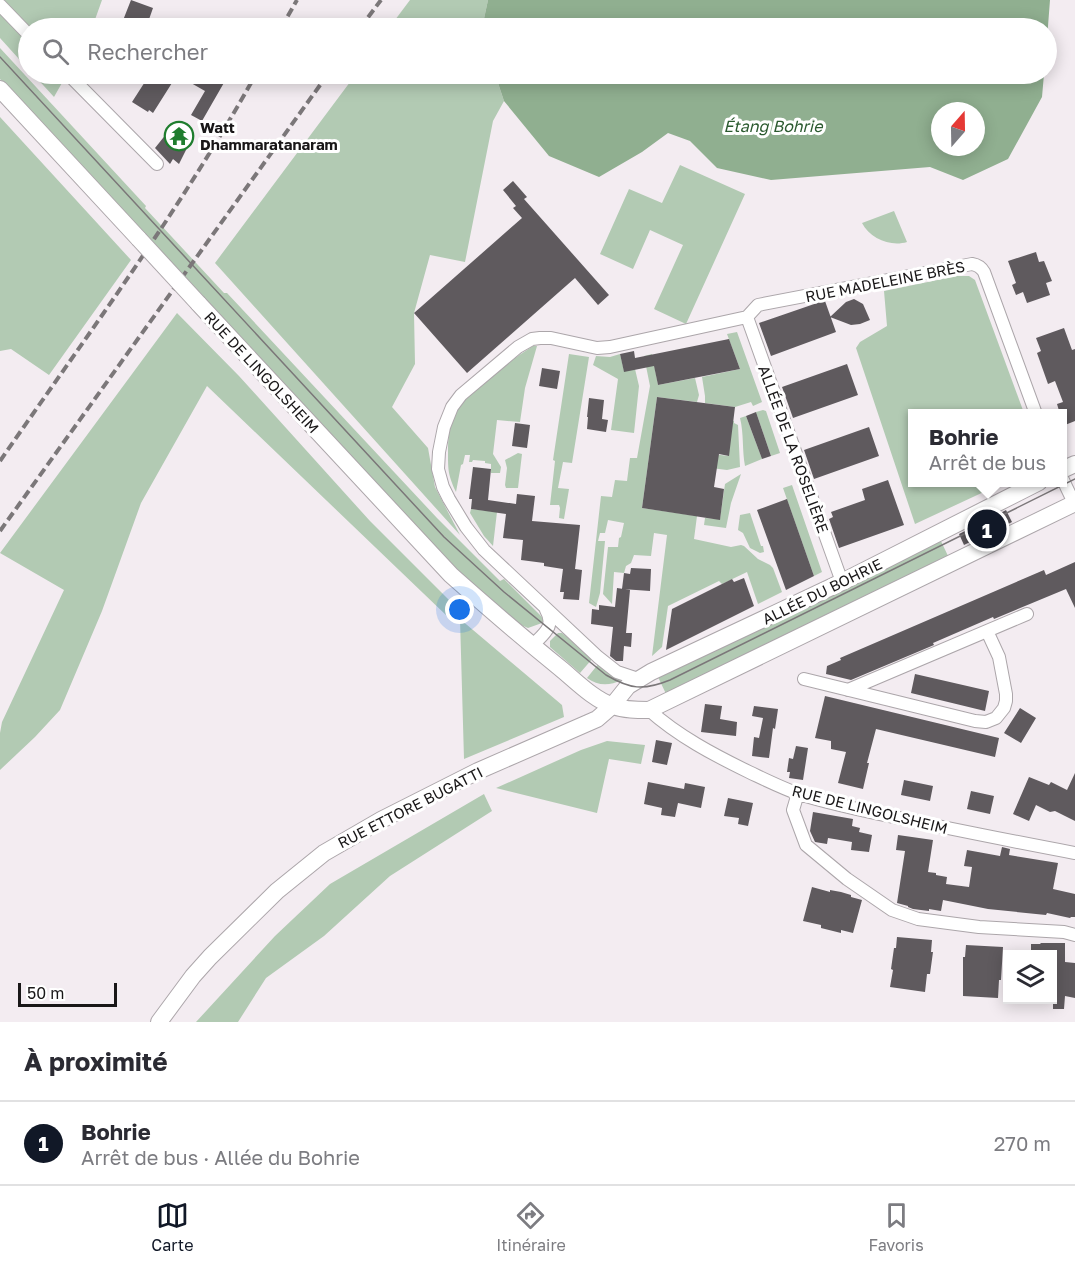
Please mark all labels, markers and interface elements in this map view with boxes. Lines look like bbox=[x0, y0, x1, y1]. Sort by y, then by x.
search box bbox=[18, 18, 1057, 84]
icon: search bbox=[39, 35, 72, 68]
text: Rechercher bbox=[87, 38, 208, 65]
north arrow bbox=[931, 102, 985, 156]
water label: Étang Bohrie bbox=[724, 116, 824, 136]
place label: Watt Dhammaratanaram bbox=[200, 118, 338, 153]
temple icon: Watt Dhammaratanaram bbox=[163, 120, 195, 152]
street label: RUE MADELEINE BRÈS bbox=[804, 257, 966, 305]
street label: RUE DE LINGOLSHEIM bbox=[201, 307, 323, 437]
street label: ALLÉE DE LA ROSELIÈRE bbox=[755, 363, 833, 535]
popup bbox=[908, 409, 1067, 487]
text: Bohrie bbox=[929, 423, 998, 450]
text: Arrêt de bus bbox=[929, 450, 1046, 474]
pin: 1 bbox=[968, 506, 1006, 552]
street label: ALLÉE DU BOHRIE bbox=[759, 554, 885, 628]
your location bbox=[445, 595, 474, 624]
street label: RUE ETTORE BUGATTI bbox=[334, 763, 486, 851]
street label: RUE DE LINGOLSHEIM bbox=[790, 781, 950, 837]
map controls bbox=[1003, 950, 1057, 1004]
button: layers bbox=[1003, 950, 1057, 1004]
scale bar bbox=[18, 980, 117, 1008]
text: 50 m bbox=[27, 983, 64, 1003]
text: À proximité bbox=[24, 1046, 168, 1077]
text: Bohrie bbox=[81, 1118, 151, 1145]
text: 1 bbox=[38, 1131, 49, 1155]
text: 270 m bbox=[994, 1131, 1051, 1155]
text: Arrêt de bus · Allée du Bohrie bbox=[81, 1145, 360, 1169]
tab: Carte bbox=[151, 1199, 194, 1255]
tab: Itinéraire bbox=[496, 1199, 566, 1255]
tab: Favoris bbox=[868, 1199, 924, 1255]

